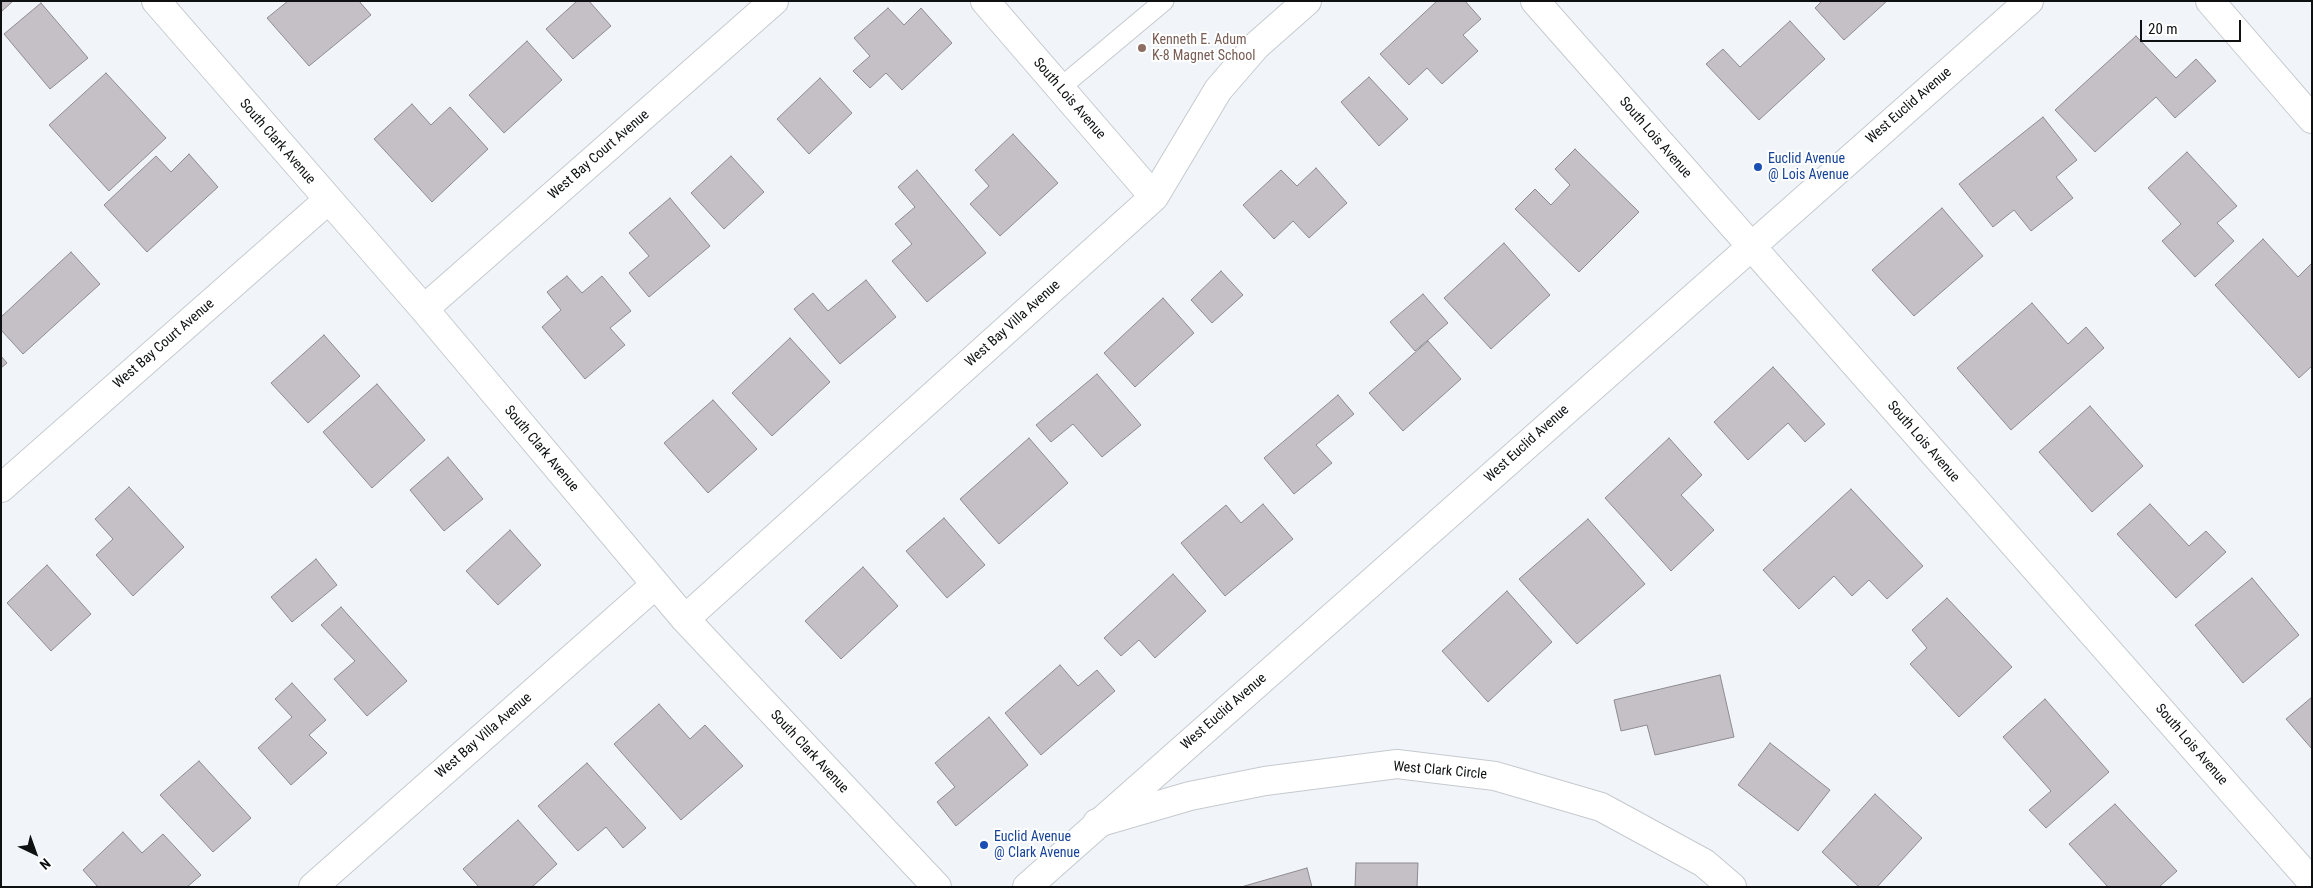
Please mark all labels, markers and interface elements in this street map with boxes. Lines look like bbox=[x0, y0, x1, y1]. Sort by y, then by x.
scale bar bbox=[2143, 10, 2244, 42]
text: 20 m bbox=[2148, 20, 2178, 38]
place label: Kenneth E. Adum K-8 Magnet School bbox=[1152, 32, 1255, 64]
marker: Kenneth E. Adum K-8 Magnet School bbox=[1136, 42, 1148, 54]
street label: South Lois Avenue bbox=[1029, 55, 1109, 143]
street label: West Euclid Avenue bbox=[1863, 64, 1955, 148]
street label: South Lois Avenue bbox=[1615, 94, 1695, 182]
street label: South Clark Avenue bbox=[236, 96, 318, 188]
street label: West Bay Court Avenue bbox=[545, 107, 653, 203]
place label: Euclid Avenue @ Lois Avenue bbox=[1768, 151, 1849, 184]
marker: Euclid Avenue @ Lois Avenue bbox=[1752, 161, 1764, 173]
street label: West Bay Villa Avenue bbox=[962, 277, 1064, 371]
street label: West Bay Court Avenue bbox=[110, 296, 218, 392]
street label: South Lois Avenue bbox=[1883, 398, 1963, 486]
street label: West Euclid Avenue bbox=[1481, 402, 1573, 486]
street label: South Clark Avenue bbox=[500, 403, 582, 495]
street label: West Euclid Avenue bbox=[1178, 670, 1270, 754]
street label: West Bay Villa Avenue bbox=[433, 690, 535, 782]
street label: South Lois Avenue bbox=[2151, 701, 2231, 789]
street label: South Clark Avenue bbox=[766, 707, 852, 797]
street label: West Clark Circle bbox=[1392, 759, 1488, 783]
north arrow bbox=[10, 828, 60, 878]
place label: Euclid Avenue @ Clark Avenue bbox=[994, 829, 1080, 862]
marker: Euclid Avenue @ Clark Avenue bbox=[978, 839, 990, 851]
text: N bbox=[37, 855, 54, 873]

